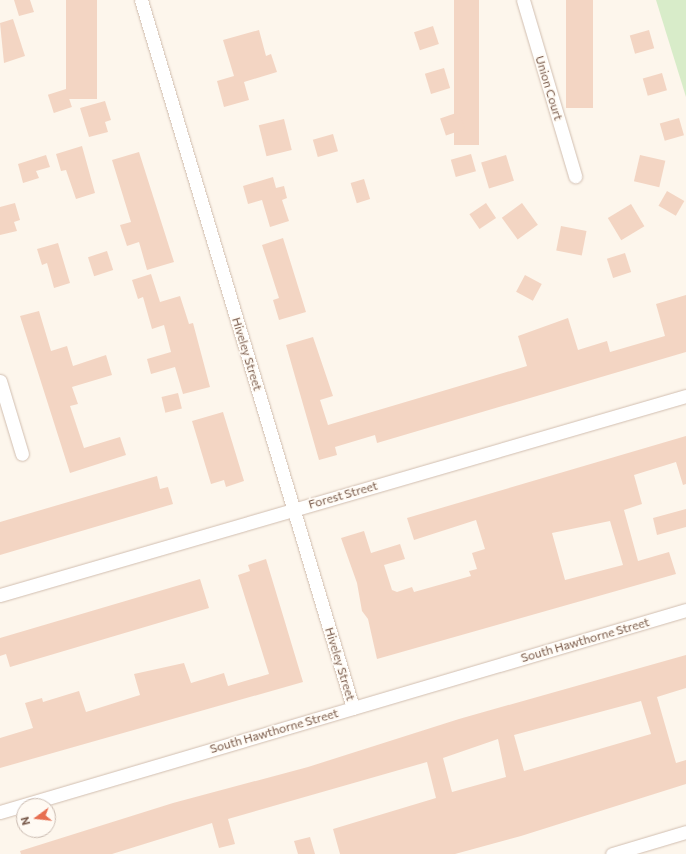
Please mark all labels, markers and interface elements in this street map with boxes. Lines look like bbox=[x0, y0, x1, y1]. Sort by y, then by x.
street label: Union Court bbox=[532, 54, 566, 122]
street label: Hiveley Street bbox=[229, 316, 265, 392]
street label: Forest Street bbox=[307, 478, 379, 512]
street label: South Hawthorne Street bbox=[519, 615, 651, 665]
street label: Hiveley Street bbox=[322, 626, 358, 702]
street label: South Hawthorne Street bbox=[208, 706, 340, 756]
north arrow bbox=[16, 798, 56, 838]
text: N bbox=[18, 815, 32, 827]

